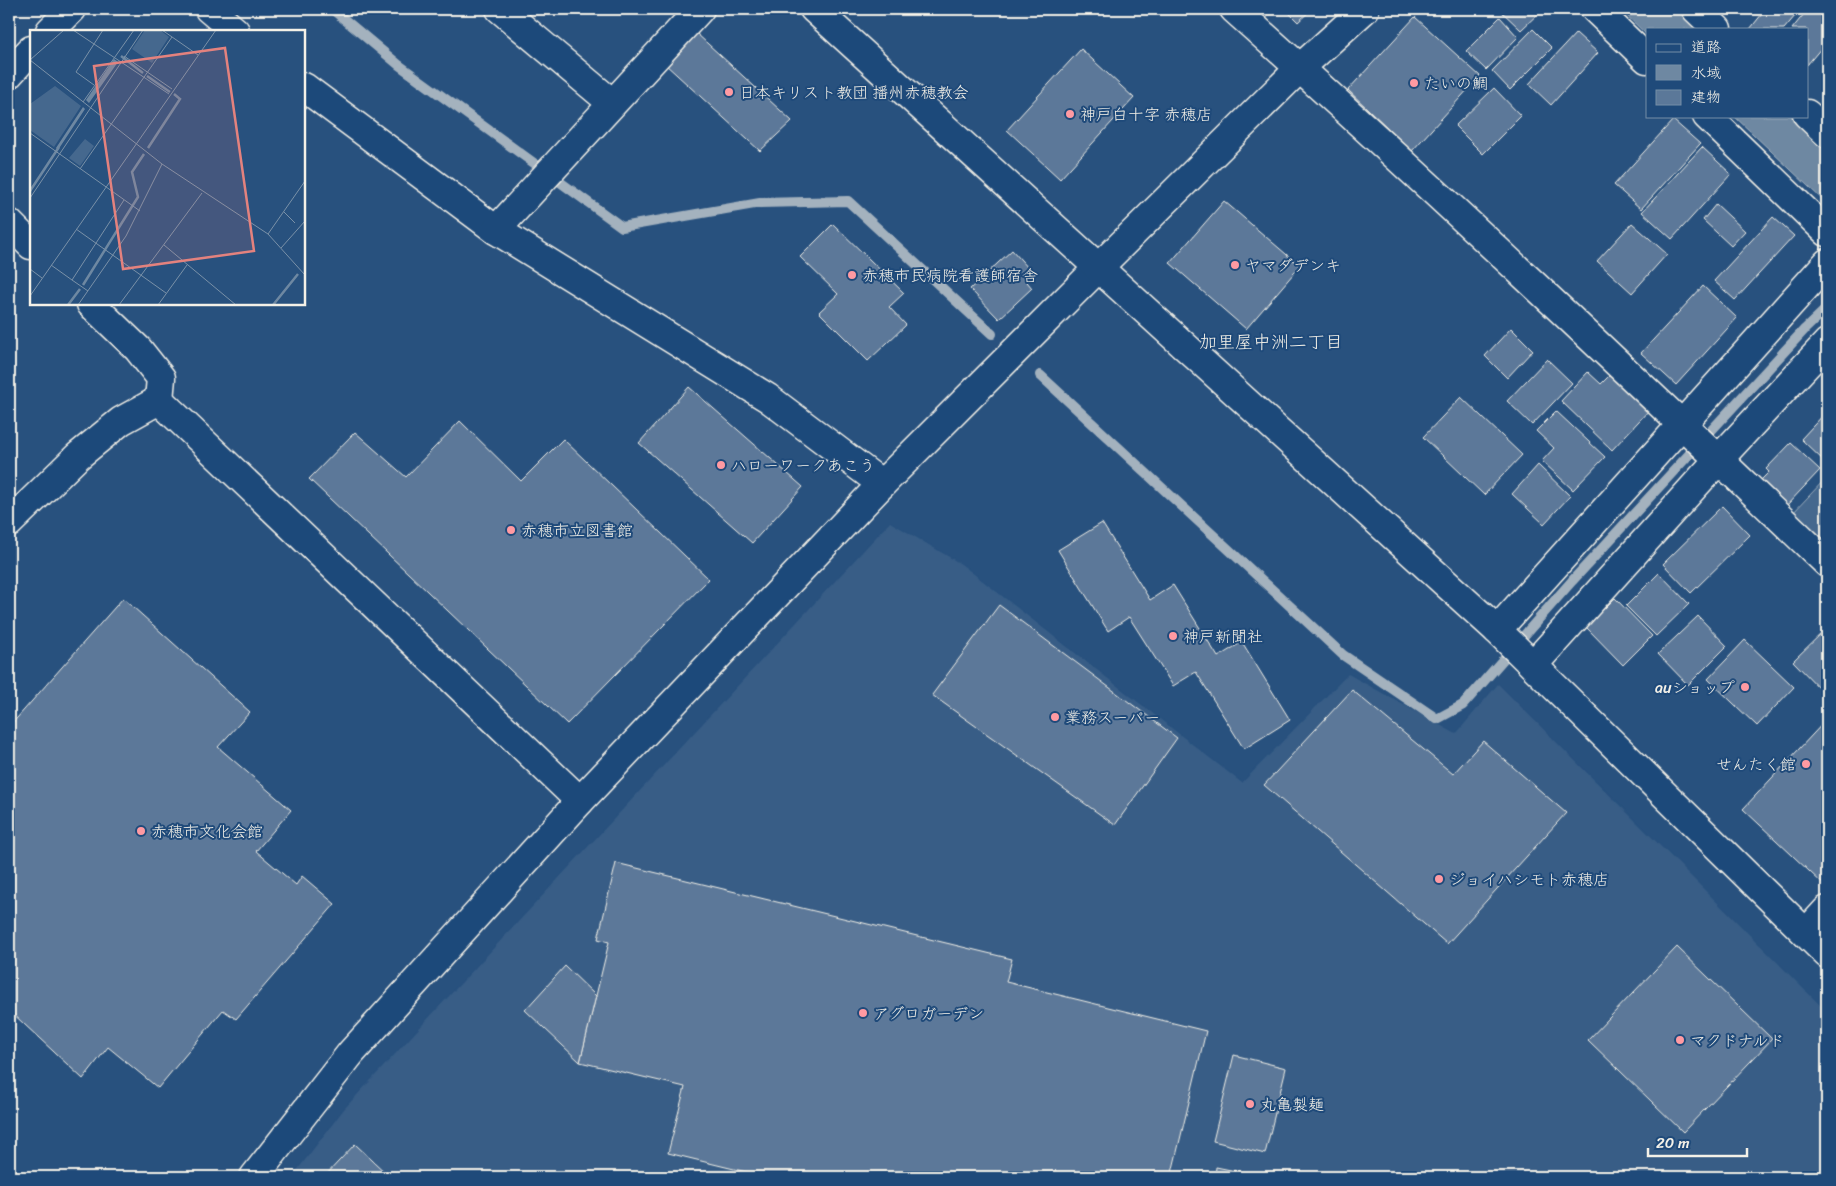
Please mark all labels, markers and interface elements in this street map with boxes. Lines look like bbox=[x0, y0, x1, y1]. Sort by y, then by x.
legend bbox=[1646, 28, 1808, 118]
inset map bbox=[30, 30, 305, 305]
text: 道路 bbox=[1691, 34, 1721, 60]
text: 水域 bbox=[1691, 60, 1721, 86]
place label: たいの鯛 bbox=[1424, 69, 1488, 98]
marker: たいの鯛 bbox=[1408, 77, 1420, 89]
place label: 日本キリスト教団 播州赤穂教会 bbox=[739, 78, 968, 107]
text: 建物 bbox=[1691, 84, 1721, 110]
marker: 日本キリスト教団 播州赤穂教会 bbox=[723, 86, 735, 98]
place label: 神戸白十字 赤穂店 bbox=[1080, 100, 1212, 129]
marker: 神戸白十字 赤穂店 bbox=[1064, 108, 1076, 120]
place label: ヤマダデンキ bbox=[1245, 251, 1341, 280]
marker: ヤマダデンキ bbox=[1229, 259, 1241, 271]
place label: 赤穂市民病院看護師宿舎 bbox=[862, 261, 1038, 290]
marker: 赤穂市民病院看護師宿舎 bbox=[846, 269, 858, 281]
district label: 加里屋中洲二丁目 bbox=[1199, 326, 1343, 358]
place label: ハローワークあこう bbox=[731, 451, 875, 480]
marker: ハローワークあこう bbox=[715, 459, 727, 471]
place label: 赤穂市立図書館 bbox=[521, 516, 633, 545]
marker: 赤穂市立図書館 bbox=[505, 524, 517, 536]
place label: 神戸新聞社 bbox=[1183, 622, 1263, 651]
marker: 神戸新聞社 bbox=[1167, 630, 1179, 642]
place label: auショップ bbox=[1655, 673, 1735, 702]
marker: auショップ bbox=[1739, 681, 1751, 693]
place label: 業務スーパー bbox=[1065, 703, 1160, 732]
marker: 業務スーパー bbox=[1049, 711, 1061, 723]
place label: せんたく館 bbox=[1716, 750, 1796, 779]
marker: せんたく館 bbox=[1800, 758, 1812, 770]
place label: 赤穂市文化会館 bbox=[151, 817, 263, 846]
marker: 赤穂市文化会館 bbox=[135, 825, 147, 837]
place label: ジョイハシモト赤穂店 bbox=[1449, 865, 1609, 894]
marker: ジョイハシモト赤穂店 bbox=[1433, 873, 1445, 885]
place label: アグロガーデン bbox=[873, 999, 984, 1028]
marker: アグロガーデン bbox=[857, 1007, 869, 1019]
place label: マクドナルド bbox=[1690, 1026, 1785, 1055]
marker: マクドナルド bbox=[1674, 1034, 1686, 1046]
place label: 丸亀製麺 bbox=[1260, 1090, 1324, 1119]
marker: 丸亀製麺 bbox=[1244, 1098, 1256, 1110]
scale bar bbox=[1648, 1126, 1747, 1158]
text: 20 m bbox=[1656, 1130, 1690, 1156]

